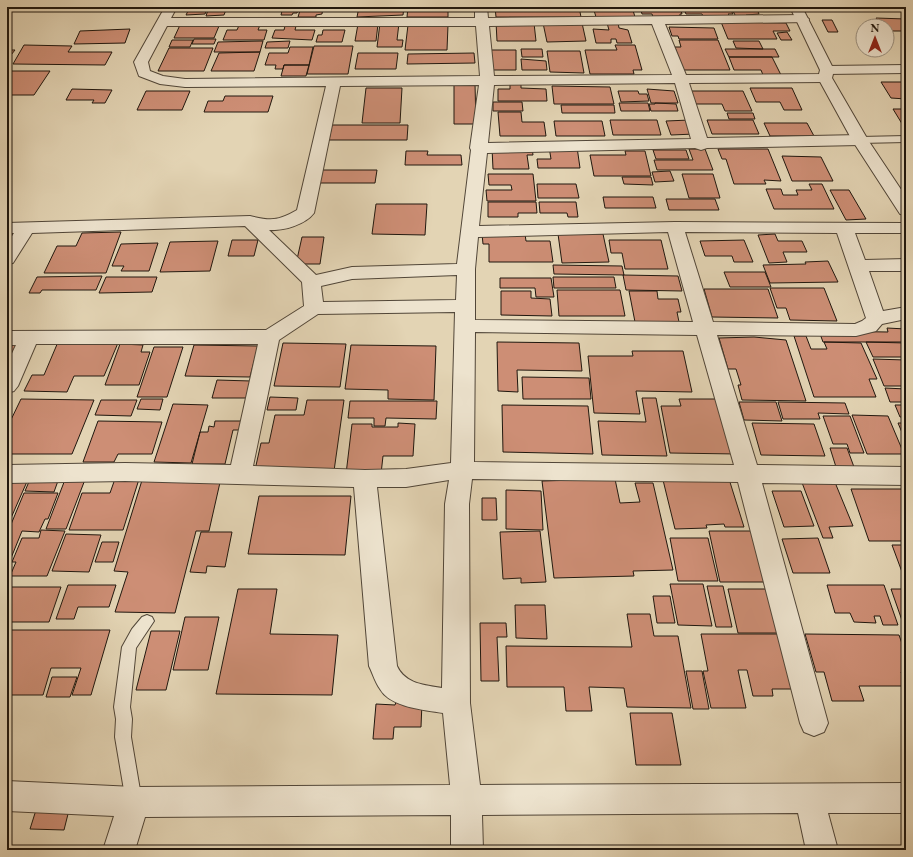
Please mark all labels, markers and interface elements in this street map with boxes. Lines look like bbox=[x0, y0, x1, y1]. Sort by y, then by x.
north arrow bbox=[855, 18, 895, 58]
text: N bbox=[871, 21, 880, 35]

